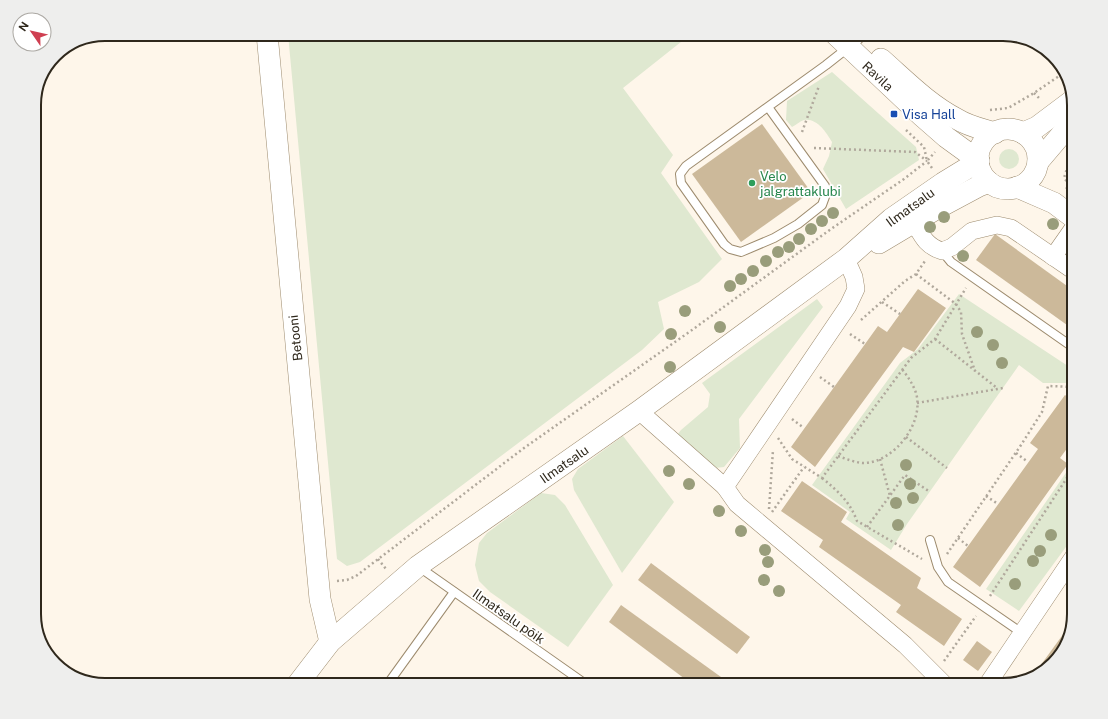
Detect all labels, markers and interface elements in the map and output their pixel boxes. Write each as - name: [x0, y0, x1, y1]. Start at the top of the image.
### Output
- north arrow: [12, 12, 52, 52]
- text: N: [16, 19, 31, 33]
- street label: Ravila: [859, 58, 896, 94]
- place label: Visa Hall: [902, 107, 956, 122]
- marker: Visa Hall: [889, 109, 899, 119]
- place label: Velo jalgrattaklubi: [759, 169, 841, 199]
- marker: Velo jalgrattaklubi: [747, 178, 757, 188]
- street label: Ilmatsalu: [883, 185, 937, 230]
- street label: Betooni: [286, 314, 305, 362]
- street label: Ilmatsalu: [537, 442, 591, 487]
- street label: Ilmatsalu põik: [470, 586, 548, 647]

